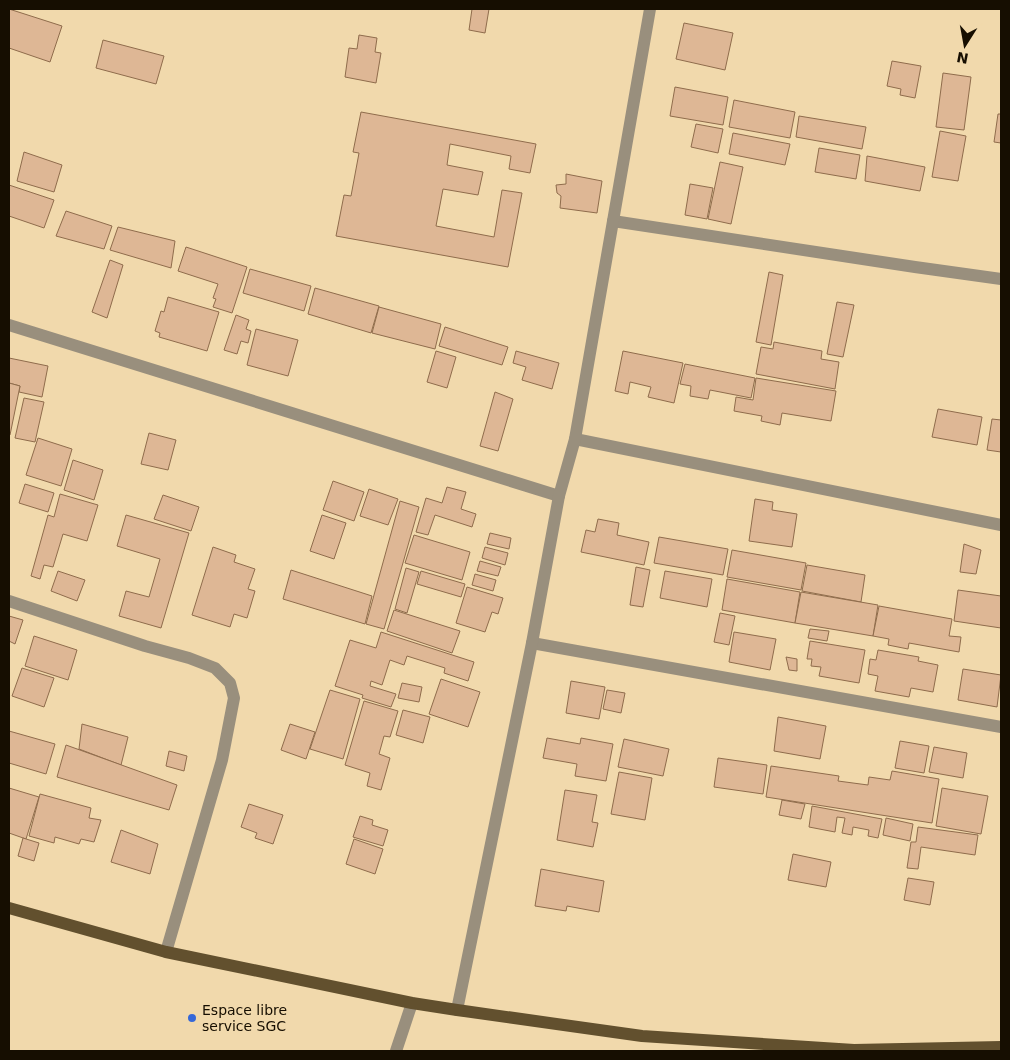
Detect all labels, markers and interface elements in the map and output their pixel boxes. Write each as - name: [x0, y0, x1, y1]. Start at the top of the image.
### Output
- north arrow: [940, 20, 990, 70]
- text: N: [955, 49, 970, 67]
- place label: Espace libre service SGC: [202, 1002, 287, 1034]
- marker: Espace libre service SGC: [186, 1012, 198, 1024]

